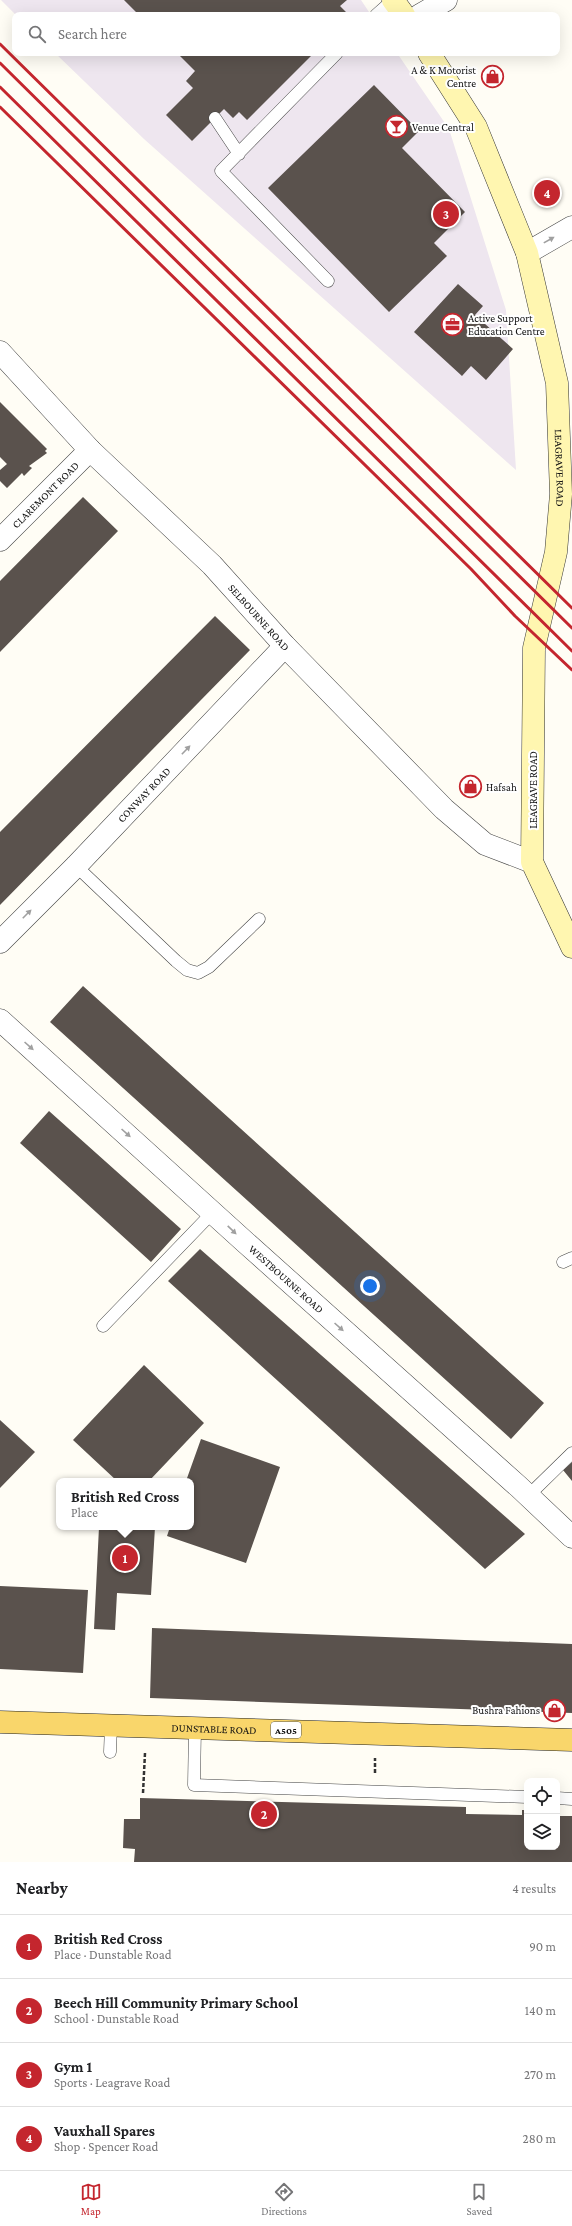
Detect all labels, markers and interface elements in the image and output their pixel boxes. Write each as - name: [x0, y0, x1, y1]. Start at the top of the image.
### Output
- search box: [12, 12, 560, 56]
- icon: search: [26, 23, 48, 45]
- text: Search here: [58, 26, 127, 42]
- shop icon: A & K Motorist Centre: [479, 63, 505, 89]
- place label: A & K Motorist Centre: [411, 64, 476, 89]
- bar icon: Venue Central: [384, 114, 410, 140]
- place label: Venue Central: [412, 121, 474, 133]
- pin: 4: [534, 178, 560, 208]
- pin: 3: [433, 199, 459, 229]
- one-way arrow: [543, 236, 555, 243]
- office icon: Active Support Education Centre: [440, 311, 466, 337]
- place label: Active Support Education Centre: [468, 312, 545, 337]
- street label: LEAGRAVE ROAD: [553, 429, 567, 507]
- street label: CLAREMONT ROAD: [10, 459, 81, 530]
- street label: SELBOURNE ROAD: [226, 581, 292, 653]
- one-way arrow: [181, 745, 191, 755]
- street label: LEAGRAVE ROAD: [527, 751, 539, 829]
- street label: CONWAY ROAD: [115, 765, 173, 825]
- shop icon: Hafsah: [457, 774, 483, 800]
- place label: Hafsah: [486, 781, 517, 793]
- one-way arrow: [23, 909, 32, 919]
- one-way arrow: [24, 1042, 34, 1051]
- one-way arrow: [120, 1129, 131, 1138]
- one-way arrow: [227, 1226, 237, 1235]
- street label: WESTBOURNE ROAD: [247, 1242, 326, 1315]
- your location: [360, 1276, 380, 1296]
- one-way arrow: [334, 1322, 344, 1331]
- popup: [56, 1478, 194, 1530]
- text: British Red Cross: [71, 1489, 179, 1505]
- text: Place: [71, 1505, 98, 1520]
- pin: 1: [112, 1543, 138, 1573]
- shop icon: Bushra Fahions: [542, 1697, 568, 1723]
- place label: Bushra Fahions: [472, 1704, 540, 1716]
- street label: DUNSTABLE ROAD: [171, 1721, 257, 1736]
- road number: A505: [271, 1722, 301, 1738]
- map controls: [524, 1778, 560, 1850]
- button: locate: [524, 1778, 560, 1814]
- pin: 2: [251, 1799, 277, 1829]
- button: layers: [524, 1814, 560, 1850]
- text: Nearby: [16, 1879, 68, 1898]
- text: 4 results: [512, 1881, 556, 1896]
- text: British Red Cross: [54, 1931, 162, 1947]
- text: 1: [27, 1939, 31, 1954]
- text: 90 m: [529, 1939, 556, 1954]
- text: Place · Dunstable Road: [54, 1947, 172, 1962]
- text: Beech Hill Community Primary School: [54, 1995, 298, 2011]
- text: 2: [26, 2003, 32, 2018]
- text: 140 m: [525, 2003, 556, 2018]
- text: School · Dunstable Road: [54, 2011, 179, 2026]
- text: Gym 1: [54, 2059, 92, 2075]
- text: 3: [26, 2067, 32, 2082]
- text: 270 m: [524, 2067, 556, 2082]
- text: Sports · Leagrave Road: [54, 2075, 170, 2090]
- text: Vauxhall Spares: [54, 2123, 155, 2139]
- text: 4: [25, 2131, 33, 2146]
- text: 280 m: [523, 2131, 556, 2146]
- text: Shop · Spencer Road: [54, 2139, 158, 2154]
- tab: Map: [80, 2181, 102, 2217]
- tab: Directions: [261, 2181, 307, 2217]
- tab: Saved: [466, 2181, 492, 2217]

